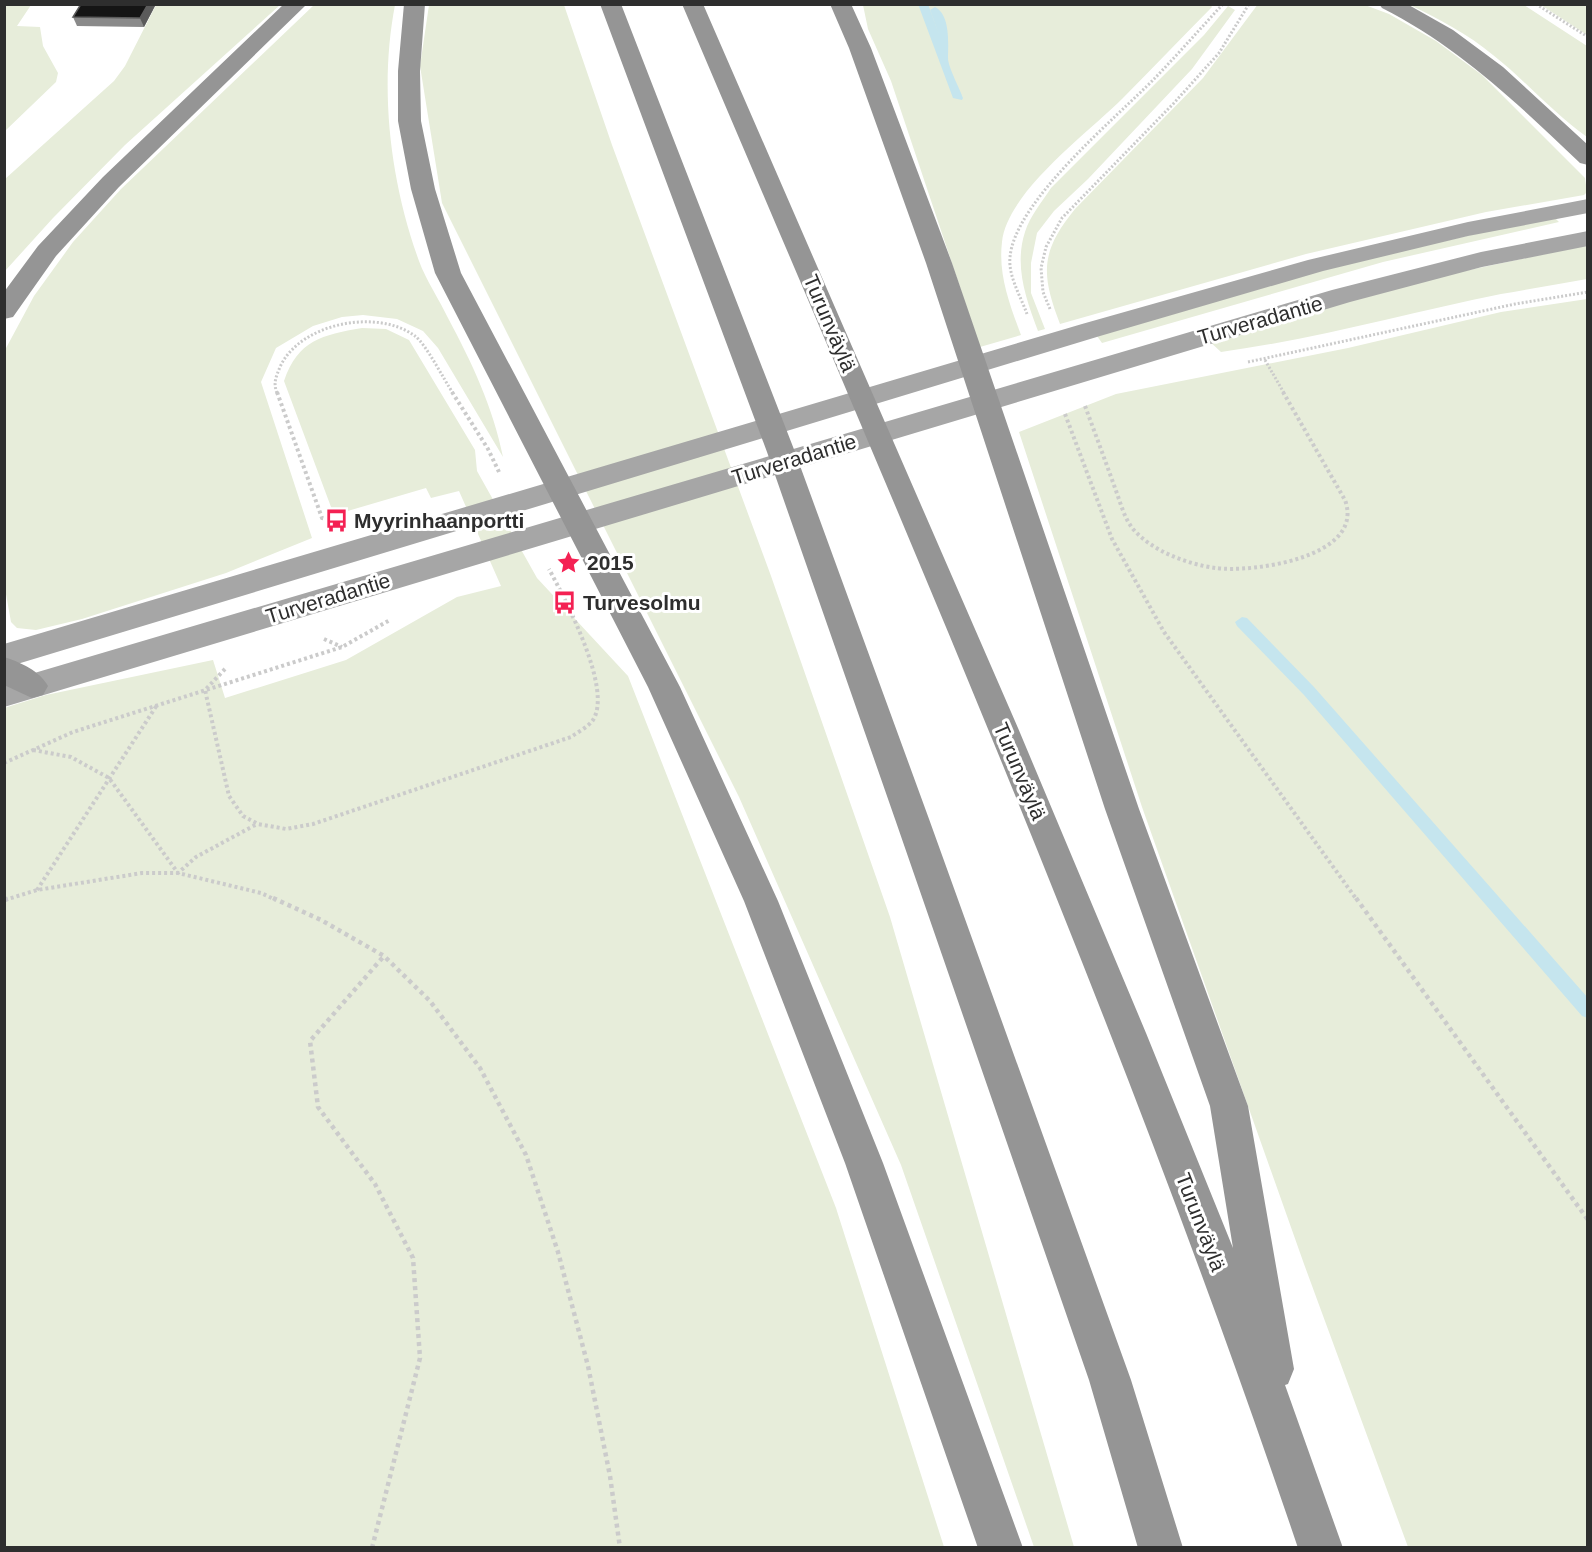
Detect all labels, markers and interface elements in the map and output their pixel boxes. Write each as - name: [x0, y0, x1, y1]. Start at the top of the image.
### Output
- street label: Turunväylä: [799, 271, 861, 375]
- street label: Turveradantie: [1195, 291, 1325, 349]
- street label: Turveradantie: [729, 429, 859, 489]
- bus stop icon: Myyrinhaanportti: [323, 507, 349, 533]
- place label: Myyrinhaanportti: [354, 509, 524, 532]
- place icon: 2015: [556, 549, 582, 575]
- place label: 2015: [587, 551, 634, 574]
- street label: Turveradantie: [263, 568, 393, 628]
- bus stop icon: Turvesolmu: [552, 589, 578, 615]
- place label: Turvesolmu: [583, 591, 700, 614]
- street label: Turunväylä: [989, 719, 1051, 823]
- street label: Turunväylä: [1172, 1170, 1230, 1275]

